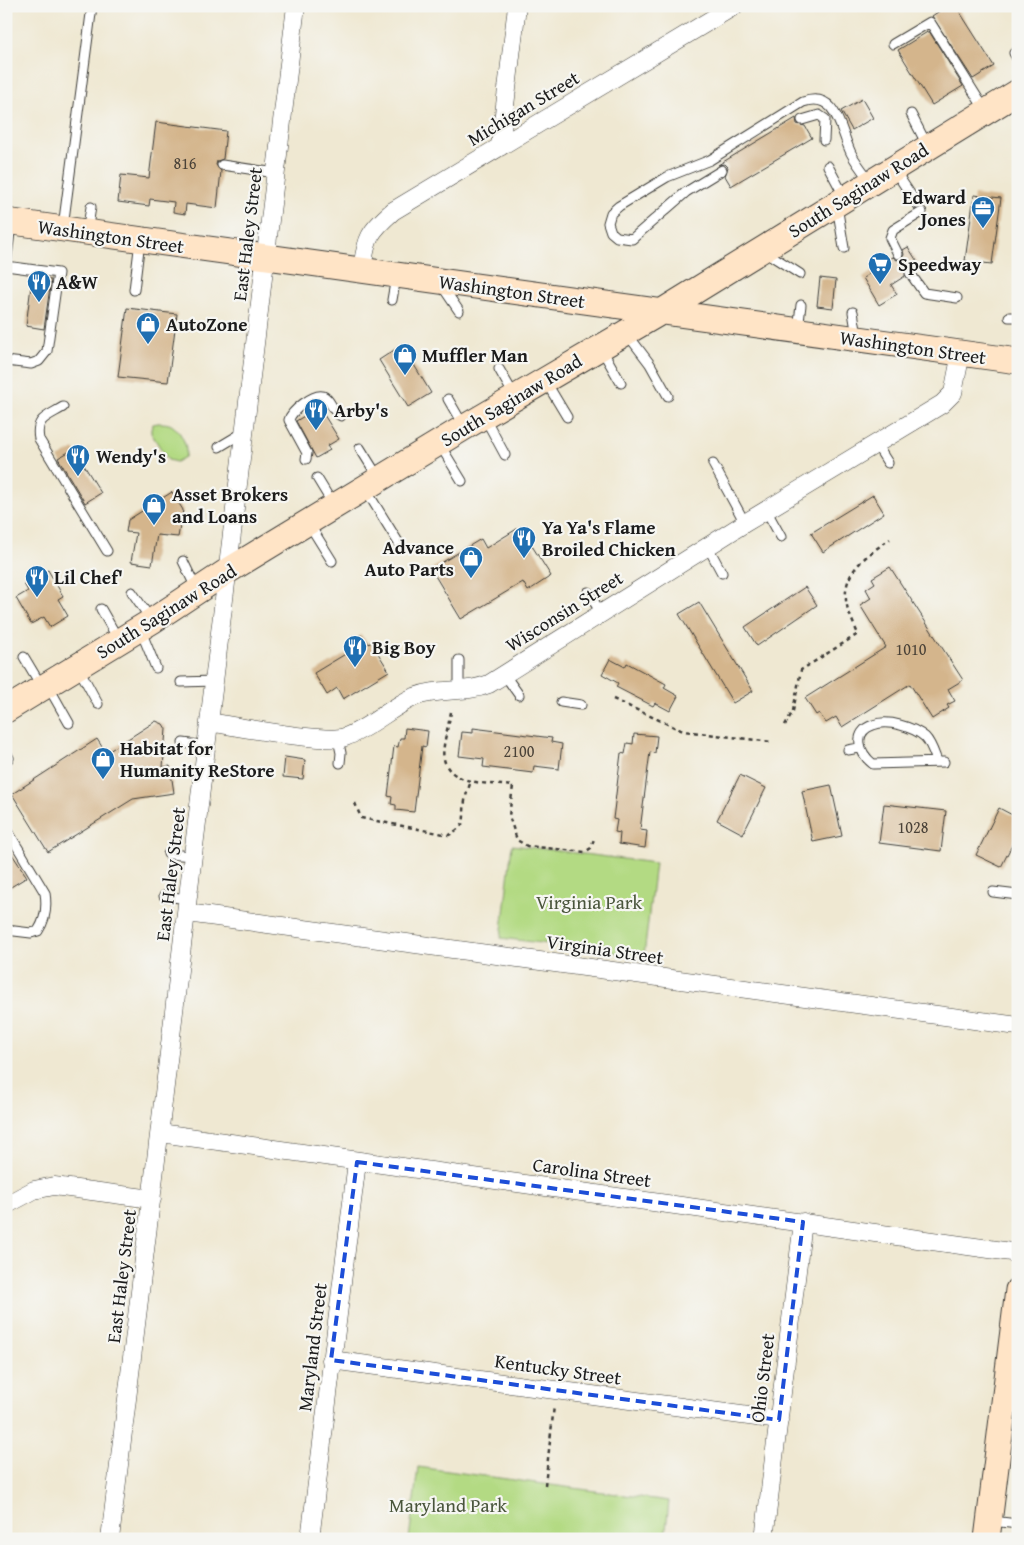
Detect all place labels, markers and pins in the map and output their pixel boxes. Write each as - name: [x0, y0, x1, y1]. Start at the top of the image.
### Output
- place label: Edward Jones: [902, 183, 966, 233]
- office icon: Edward Jones: [970, 195, 996, 229]
- place label: Speedway: [898, 250, 981, 278]
- supermarket icon: Speedway: [867, 251, 893, 285]
- place label: A&W: [56, 268, 98, 296]
- restaurant icon: A&W: [26, 269, 52, 303]
- place label: AutoZone: [166, 310, 248, 338]
- shop icon: AutoZone: [135, 311, 161, 345]
- place label: Muffler Man: [422, 341, 529, 369]
- shop icon: Muffler Man: [392, 342, 418, 376]
- place label: Arby's: [334, 396, 388, 424]
- restaurant icon: Arby's: [303, 397, 329, 431]
- place label: Wendy's: [96, 442, 166, 470]
- restaurant icon: Wendy's: [65, 443, 91, 477]
- place label: Asset Brokers and Loans: [172, 480, 288, 530]
- shop icon: Asset Brokers and Loans: [141, 492, 167, 526]
- place label: Ya Ya's Flame Broiled Chicken: [542, 513, 677, 563]
- restaurant icon: Ya Ya's Flame Broiled Chicken: [511, 525, 537, 559]
- place label: Advance Auto Parts: [365, 533, 454, 583]
- shop icon: Advance Auto Parts: [458, 545, 484, 579]
- place label: Lil Chef': [54, 563, 123, 591]
- restaurant icon: Lil Chef': [24, 564, 50, 598]
- place label: Big Boy: [372, 633, 436, 661]
- restaurant icon: Big Boy: [342, 634, 368, 668]
- place label: Habitat for Humanity ReStore: [120, 734, 274, 784]
- shop icon: Habitat for Humanity ReStore: [90, 746, 116, 780]

